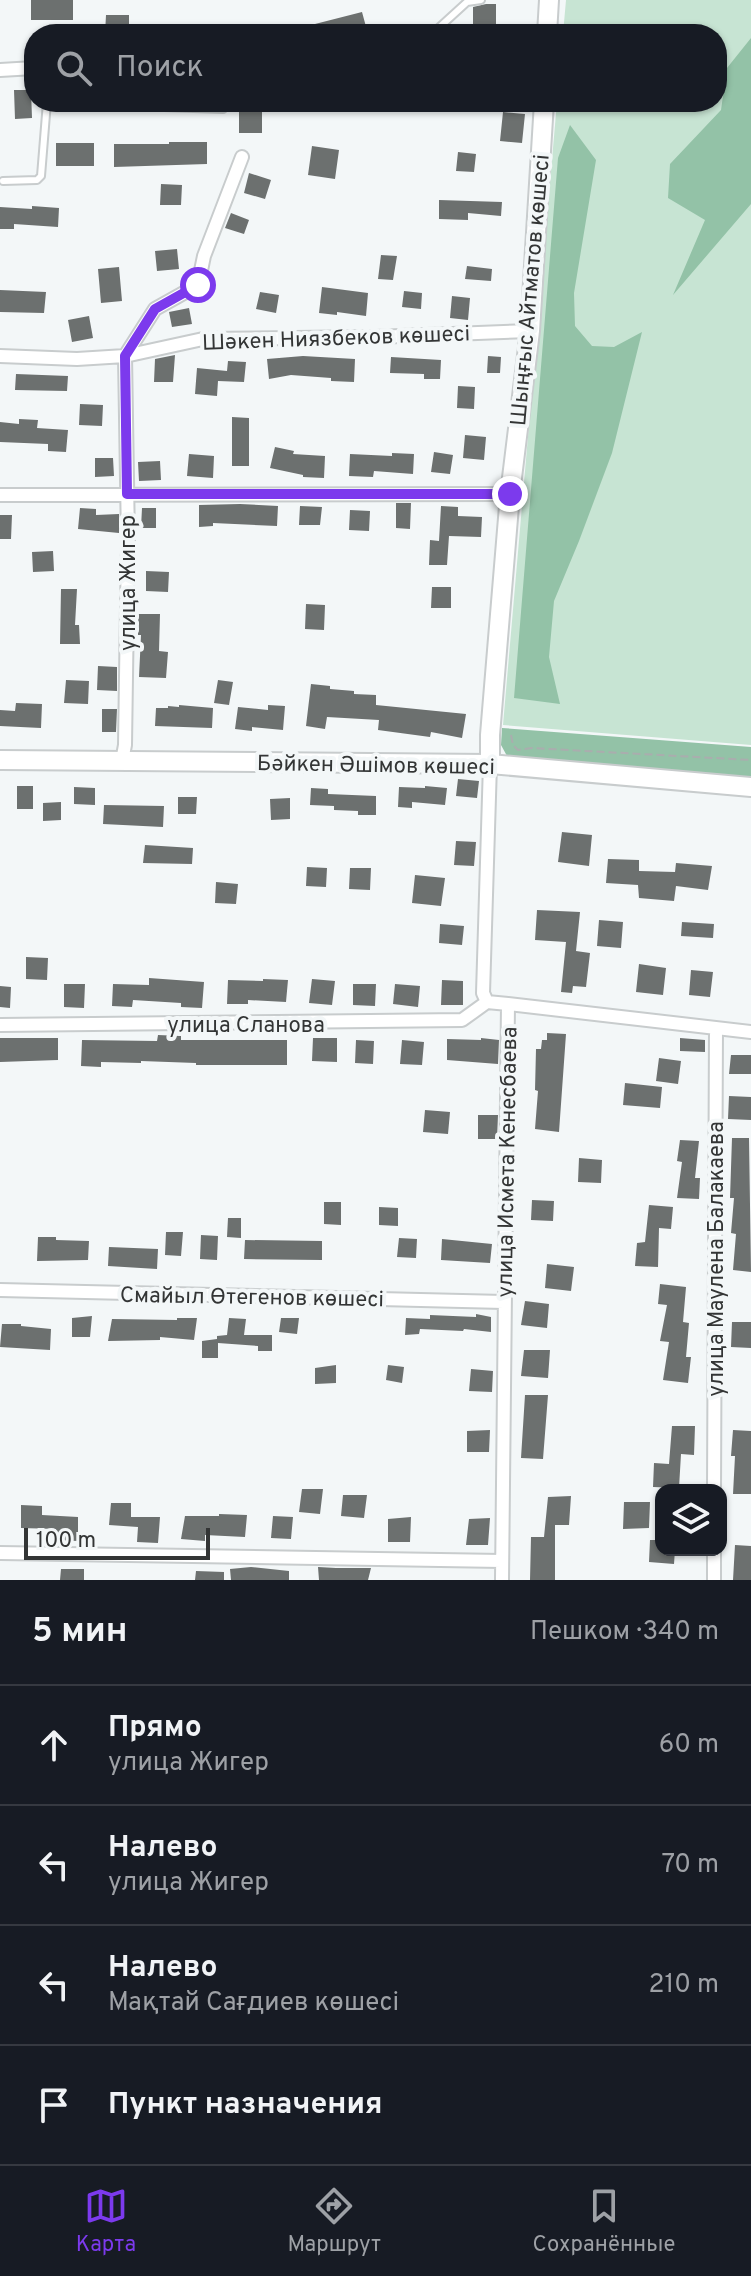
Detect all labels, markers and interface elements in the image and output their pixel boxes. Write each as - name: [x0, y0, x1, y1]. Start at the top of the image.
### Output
- search box: [24, 24, 727, 112]
- icon: search: [52, 46, 96, 90]
- text: Поиск: [116, 50, 204, 87]
- street label: Шыңғыс Айтматов көшесі: [506, 153, 557, 427]
- route start: [180, 267, 216, 303]
- street label: Шәкен Ниязбеков көшесі: [202, 321, 471, 358]
- route end: [492, 476, 528, 512]
- street label: улица Жигер: [116, 515, 143, 651]
- street label: Бәйкен Әшімов көшесі: [257, 751, 495, 782]
- street label: улица Сланова: [167, 1013, 325, 1040]
- street label: улица Исмета Кенесбаева: [493, 1026, 524, 1298]
- street label: улица Маулена Балакаева: [704, 1121, 731, 1397]
- street label: Смайыл Өтегенов көшесі: [120, 1283, 384, 1314]
- map controls: [655, 1484, 727, 1556]
- button: layers: [655, 1484, 727, 1556]
- scale bar: [24, 1524, 210, 1560]
- text: 100 m: [36, 1528, 96, 1555]
- text: 5 мин: [32, 1611, 128, 1654]
- text: Пешком · 340 m: [530, 1616, 719, 1649]
- text: Прямо: [108, 1710, 202, 1747]
- icon: ahead: [32, 1723, 76, 1767]
- text: 60 m: [659, 1729, 719, 1762]
- text: улица Жигер: [108, 1747, 269, 1780]
- text: Налево: [108, 1830, 217, 1867]
- icon: left: [32, 1843, 76, 1887]
- text: 70 m: [661, 1849, 719, 1882]
- text: улица Жигер: [108, 1867, 269, 1900]
- text: Налево: [108, 1950, 217, 1987]
- icon: left: [32, 1963, 76, 2007]
- text: 210 m: [649, 1969, 719, 2002]
- text: Мақтай Сағдиев көшесі: [108, 1987, 399, 2020]
- icon: arrive: [32, 2083, 76, 2127]
- text: Пункт назначения: [108, 2087, 382, 2124]
- tab: Карта: [76, 2184, 136, 2259]
- tab: Маршрут: [287, 2184, 381, 2259]
- tab: Сохранённые: [533, 2184, 675, 2259]

